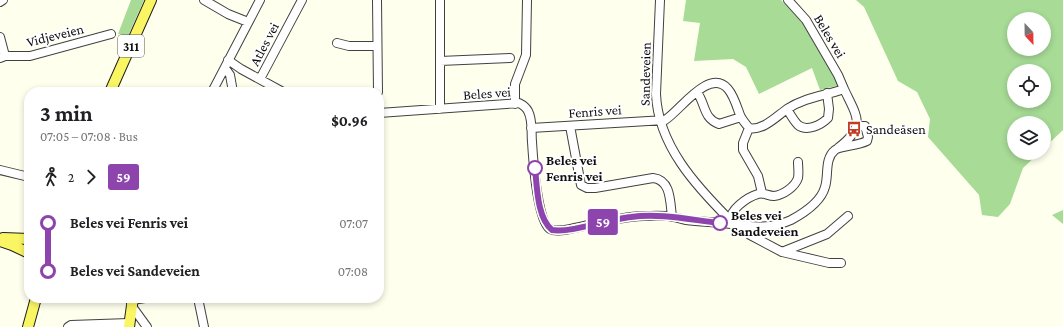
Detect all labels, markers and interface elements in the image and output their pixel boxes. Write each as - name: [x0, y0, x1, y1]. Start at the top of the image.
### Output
- street label: Beles vei: [811, 11, 849, 61]
- north arrow: [1007, 12, 1051, 56]
- map controls: [1007, 12, 1051, 160]
- street label: Atles vei: [246, 19, 282, 68]
- street label: Vidjeveien: [25, 20, 86, 51]
- road number: 311: [118, 35, 144, 57]
- street label: Sandeveien: [636, 41, 654, 106]
- button: locate: [1007, 64, 1051, 108]
- street label: Beles vei: [463, 83, 512, 103]
- text: 3 min: [40, 101, 93, 126]
- street label: Fenris vei: [568, 101, 622, 121]
- text: $0.96: [331, 113, 368, 129]
- button: layers: [1007, 116, 1051, 160]
- bus stop icon: Sandeåsen: [845, 120, 863, 138]
- place label: Sandeåsen: [866, 121, 926, 137]
- text: 07:05 – 07:08 · Bus: [40, 129, 138, 144]
- place label: Beles vei Fenris vei: [546, 152, 603, 184]
- marker: Beles vei Fenris vei: [527, 160, 543, 176]
- icon: walk: [40, 166, 62, 188]
- icon: forward: [80, 166, 102, 188]
- text: 59: [116, 169, 131, 185]
- text: 2: [68, 170, 74, 185]
- place label: Beles vei Sandeveien: [731, 207, 799, 239]
- line badge: 59: [585, 209, 621, 235]
- text: 59: [596, 214, 610, 230]
- text: Beles vei Fenris vei: [70, 215, 188, 231]
- marker: Beles vei Sandeveien: [712, 215, 728, 231]
- text: 07:07: [339, 216, 368, 231]
- text: Beles vei Sandeveien: [70, 263, 200, 279]
- text: 07:08: [338, 264, 368, 279]

